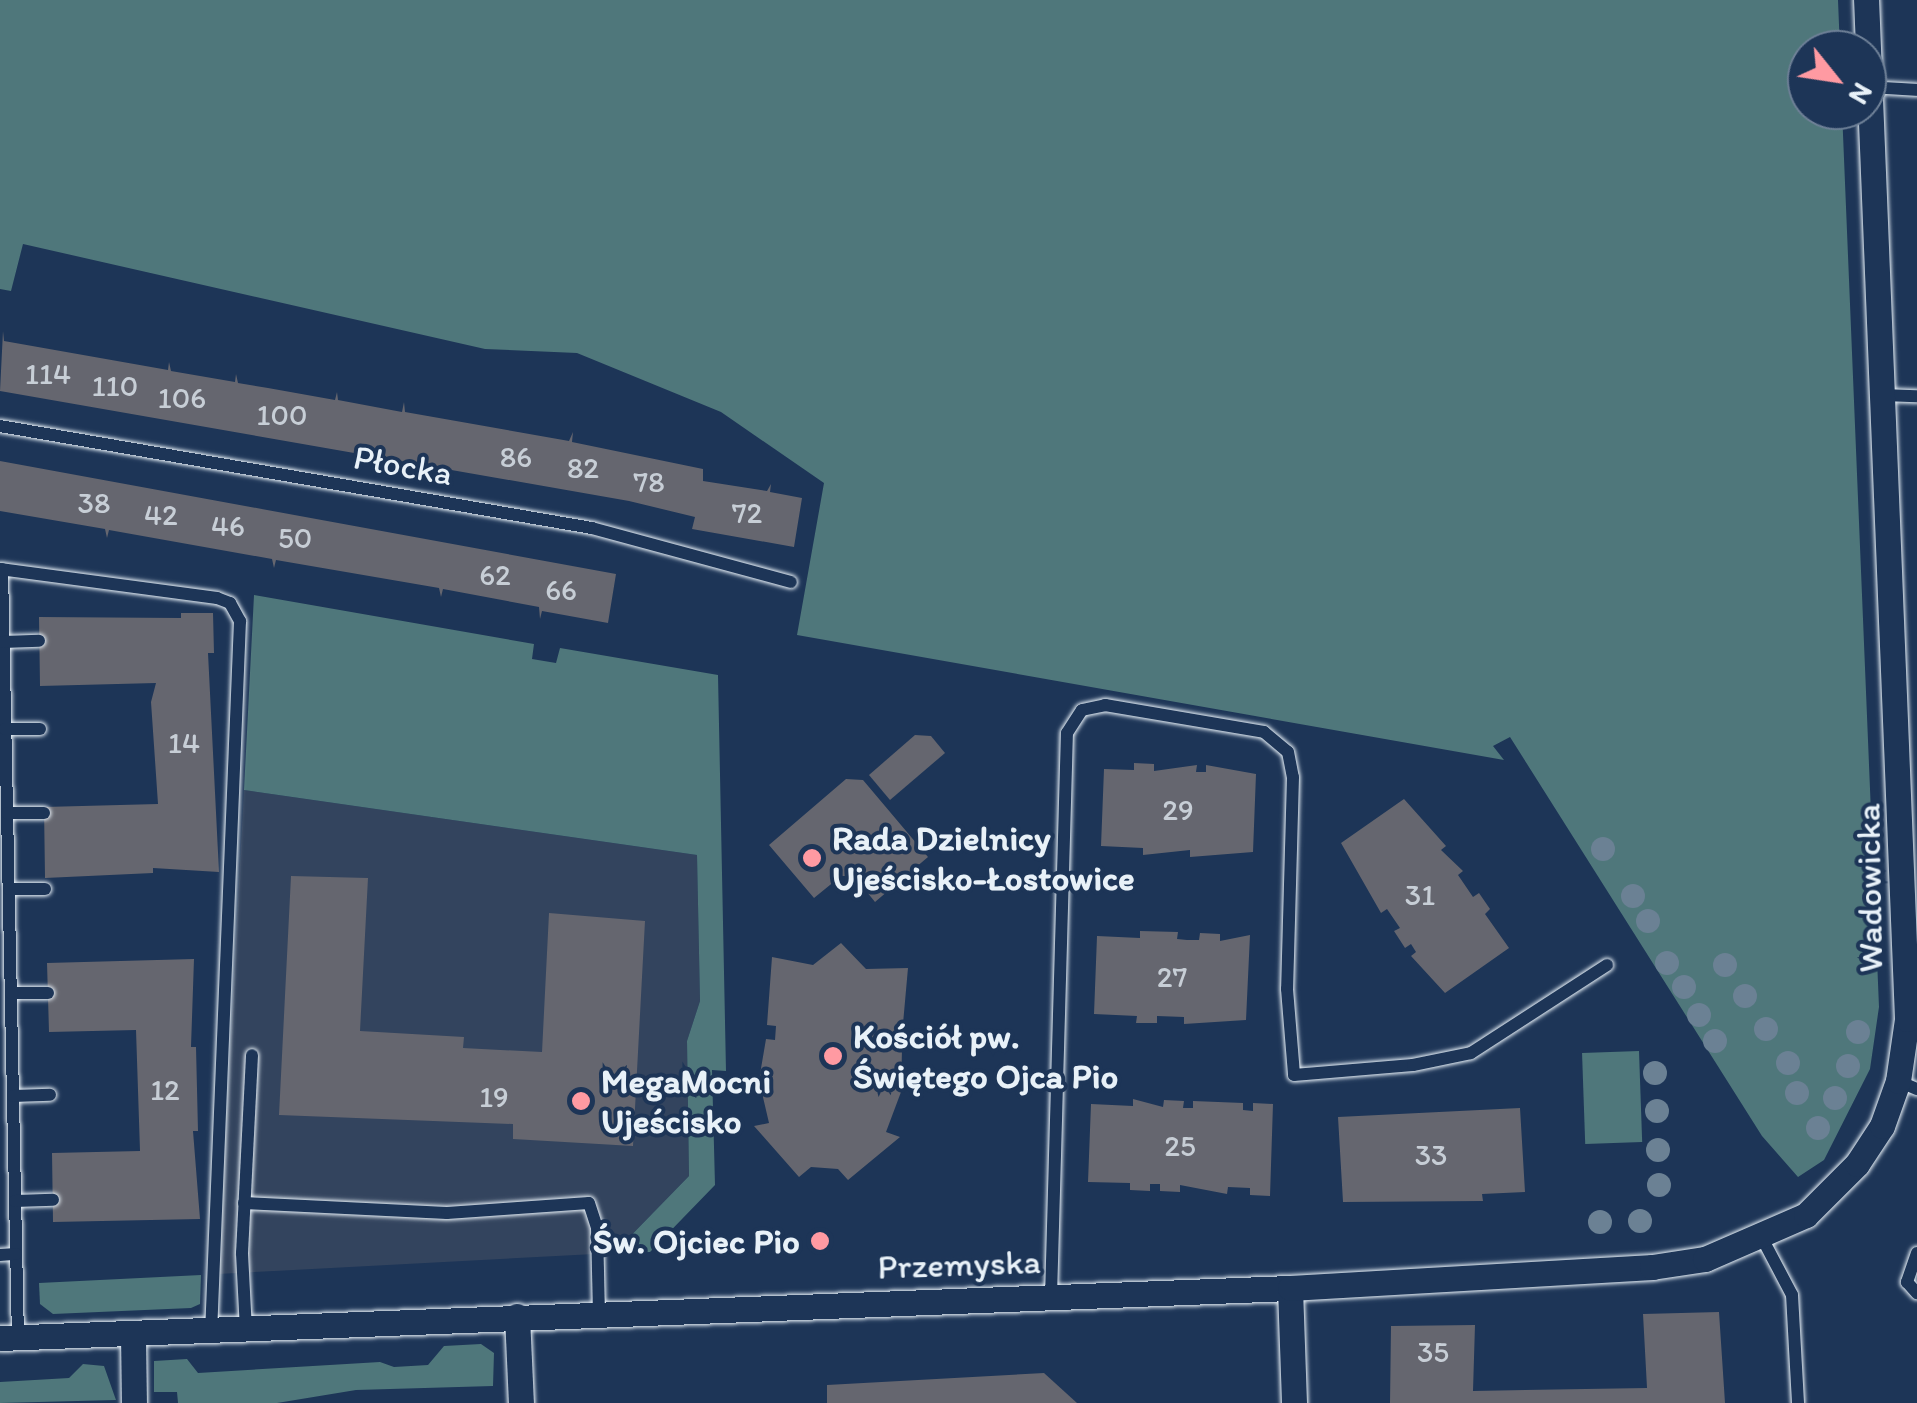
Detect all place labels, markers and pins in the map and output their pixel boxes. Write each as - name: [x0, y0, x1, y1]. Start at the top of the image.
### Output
- place label: Rada Dzielnicy Ujeścisko-Łostowice: [832, 817, 1135, 899]
- marker: Rada Dzielnicy Ujeścisko-Łostowice: [801, 847, 823, 869]
- place label: Kościół pw. Świętego Ojca Pio: [853, 1015, 1118, 1097]
- marker: Kościół pw. Świętego Ojca Pio: [822, 1045, 844, 1067]
- place label: MegaMocni Ujeścisko: [601, 1060, 771, 1142]
- marker: MegaMocni Ujeścisko: [570, 1090, 592, 1112]
- place label: Św. Ojciec Pio: [593, 1220, 800, 1262]
- marker: Św. Ojciec Pio: [809, 1230, 831, 1252]

